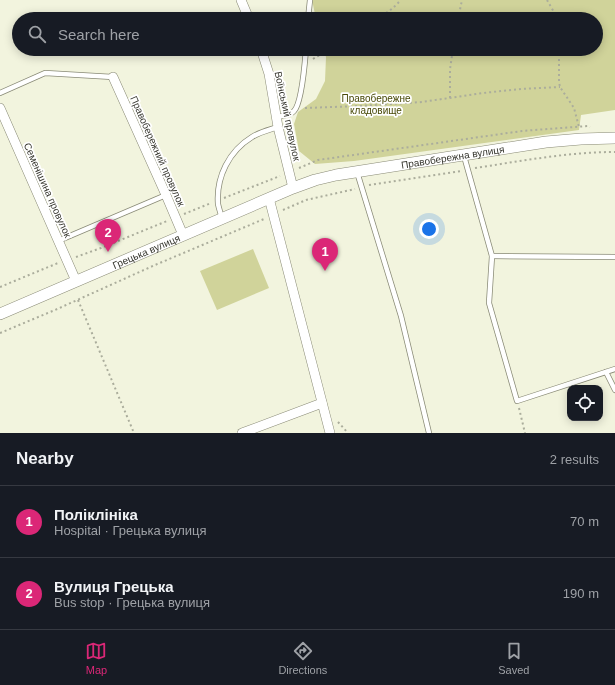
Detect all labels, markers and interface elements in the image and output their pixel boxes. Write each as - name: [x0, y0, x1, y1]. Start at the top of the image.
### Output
- search box: [12, 12, 603, 56]
- icon: search: [26, 23, 48, 45]
- text: Search here: [58, 26, 140, 43]
- street label: Воїнський провулок: [273, 70, 303, 163]
- park label: Правобережне кладовище: [341, 93, 411, 116]
- street label: Правобережний провулок: [128, 94, 187, 209]
- street label: Семенішина провулок: [22, 141, 74, 240]
- street label: Правобережна вулиця: [400, 144, 505, 171]
- pin: 2: [95, 219, 121, 252]
- your location: [419, 219, 439, 239]
- street label: Грецька вулиця: [111, 232, 182, 271]
- pin: 1: [312, 238, 338, 271]
- map controls: [567, 385, 603, 421]
- button: locate: [567, 385, 603, 421]
- text: Nearby: [16, 449, 74, 468]
- text: 2 results: [550, 452, 599, 467]
- text: Поліклініка: [54, 506, 138, 523]
- text: 1: [25, 514, 33, 529]
- text: 70 m: [570, 514, 599, 529]
- text: Hospital · Грецька вулиця: [54, 523, 207, 538]
- text: Вулиця Грецька: [54, 578, 174, 595]
- text: 2: [25, 586, 33, 601]
- text: 190 m: [563, 586, 599, 601]
- text: Bus stop · Грецька вулиця: [54, 595, 210, 610]
- tab: Map: [85, 640, 107, 676]
- tab: Directions: [278, 640, 327, 676]
- tab: Saved: [498, 640, 529, 676]

